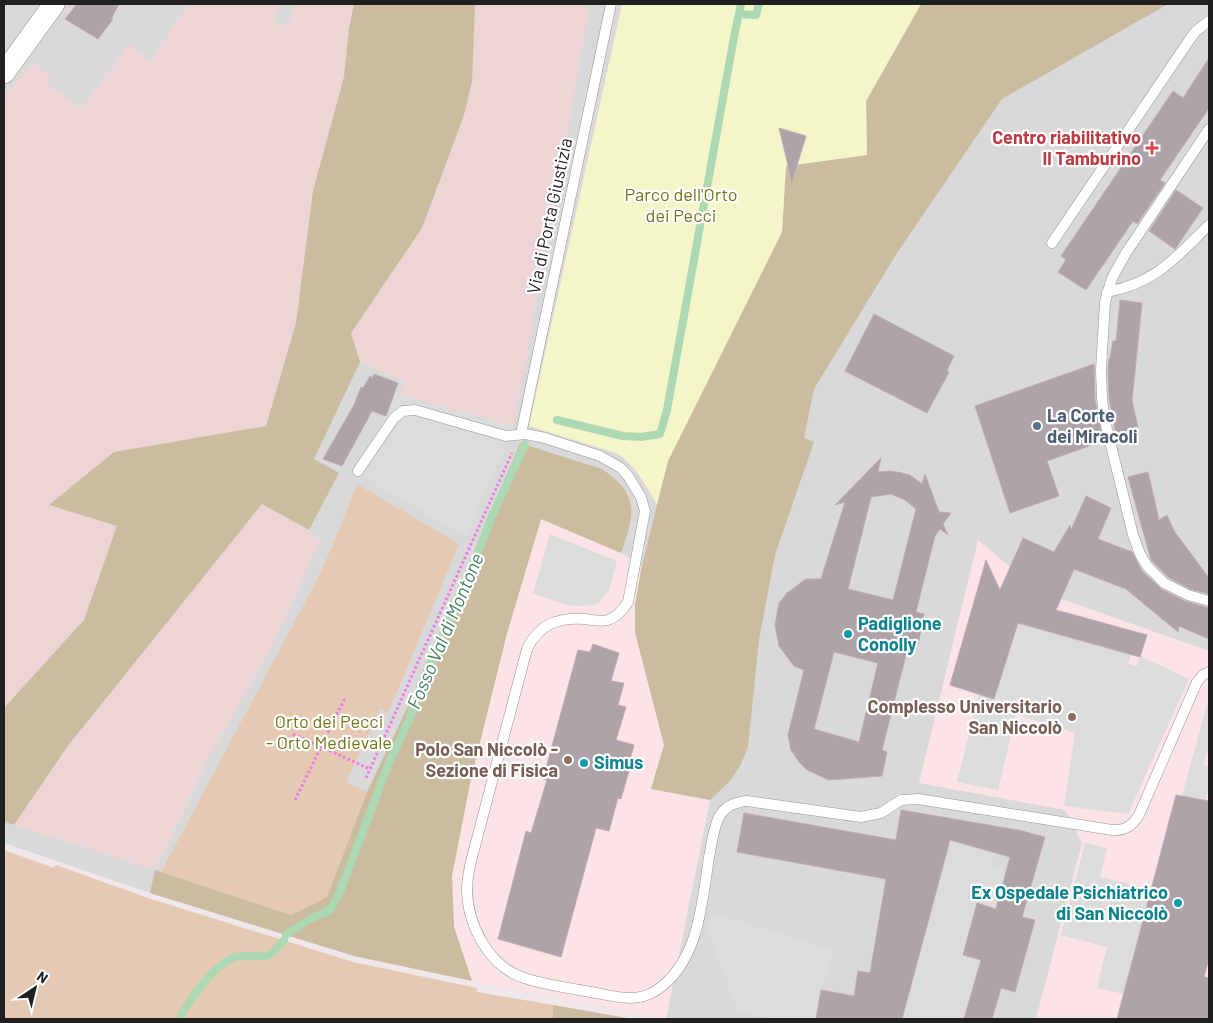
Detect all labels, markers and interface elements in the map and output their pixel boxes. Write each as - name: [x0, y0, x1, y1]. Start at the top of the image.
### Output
- place label: Centro riabilitativo Il Tamburino: [992, 126, 1141, 169]
- street label: Via di Porta Giustizia: [522, 136, 576, 296]
- marker: Centro riabilitativo Il Tamburino: [1145, 141, 1159, 155]
- park label: Parco dell'Orto dei Pecci: [624, 183, 738, 226]
- place label: La Corte dei Miracoli: [1047, 404, 1138, 447]
- marker: La Corte dei Miracoli: [1031, 420, 1043, 432]
- water label: Fosso Val di Montone: [401, 549, 488, 712]
- place label: Padiglione Conolly: [858, 612, 942, 655]
- marker: Padiglione Conolly: [842, 628, 854, 640]
- place label: Complesso Universitario San Niccolò: [868, 695, 1062, 738]
- park label: Orto dei Pecci - Orto Medievale: [266, 710, 392, 753]
- marker: Complesso Universitario San Niccolò: [1066, 711, 1078, 723]
- place label: Polo San Niccolò - Sezione di Fisica: [415, 738, 558, 781]
- place label: Simus: [594, 751, 643, 773]
- marker: Polo San Niccolò - Sezione di Fisica: [562, 754, 574, 766]
- marker: Simus: [578, 757, 590, 769]
- place label: Ex Ospedale Psichiatrico di San Niccolò: [971, 881, 1168, 924]
- marker: Ex Ospedale Psichiatrico di San Niccolò: [1172, 897, 1184, 909]
- north arrow: [10, 963, 60, 1013]
- text: N: [34, 967, 51, 987]

